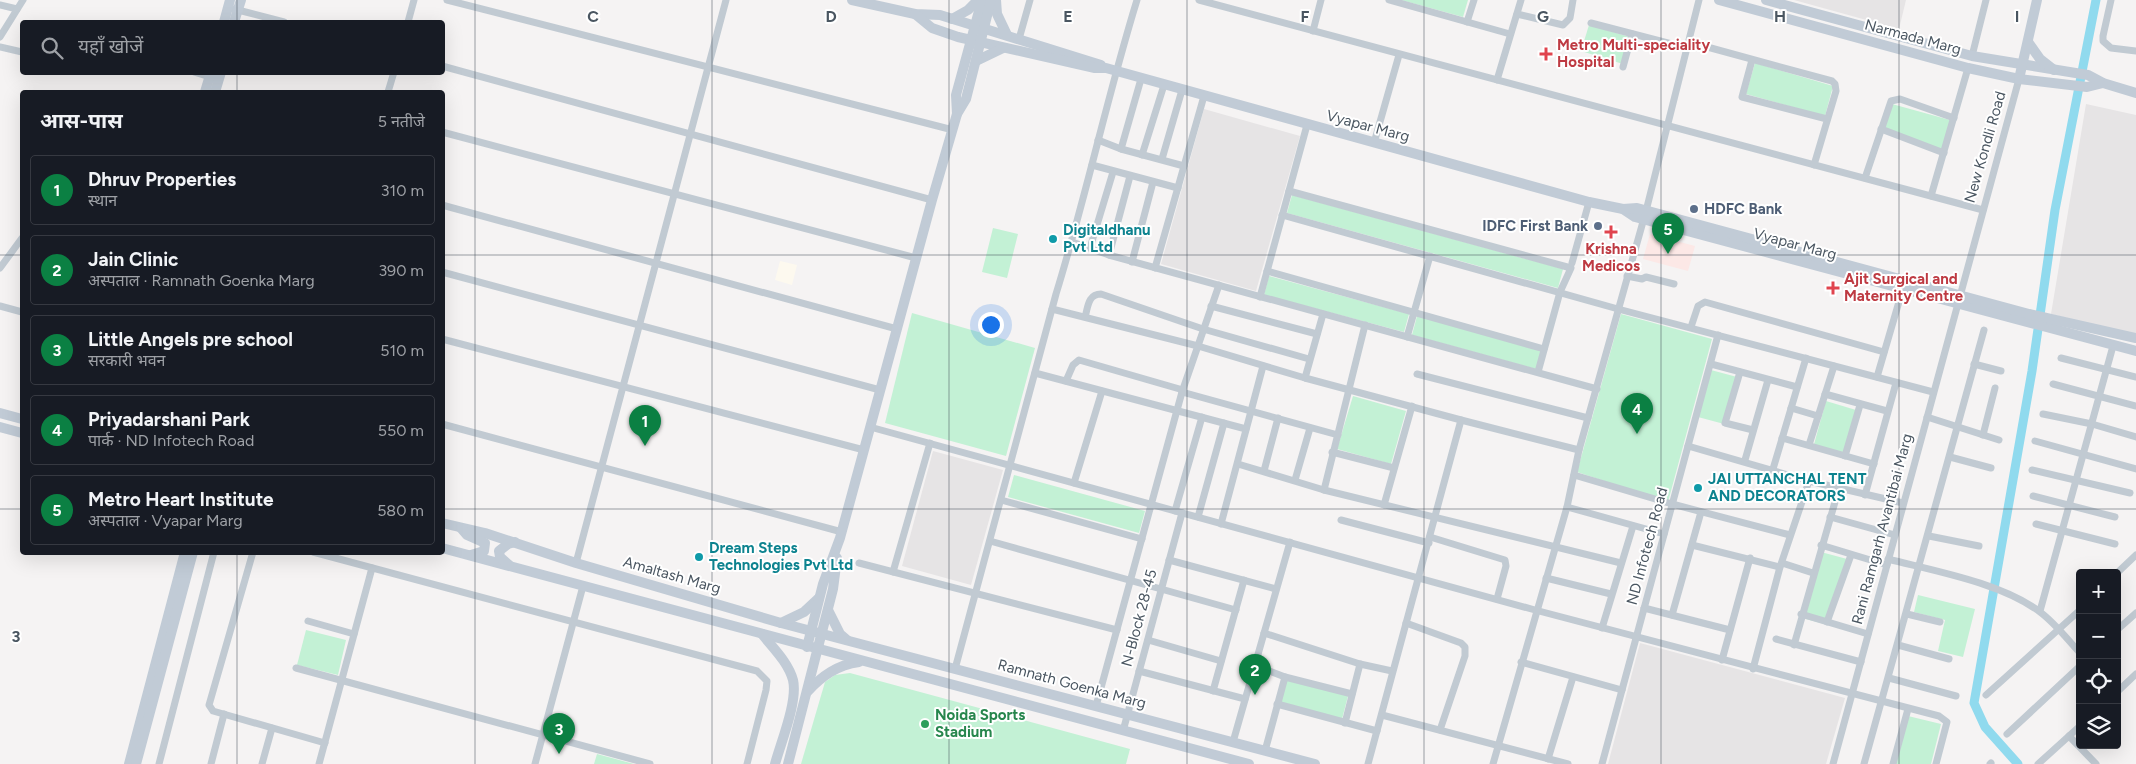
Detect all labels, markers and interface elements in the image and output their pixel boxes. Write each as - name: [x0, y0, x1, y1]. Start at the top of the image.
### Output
- text: C: [587, 7, 599, 26]
- text: D: [825, 7, 837, 26]
- text: E: [1063, 7, 1073, 26]
- text: F: [1301, 7, 1310, 26]
- text: G: [1537, 7, 1549, 26]
- text: H: [1774, 7, 1786, 26]
- text: I: [2015, 7, 2019, 26]
- street label: Narmada Marg: [1863, 15, 1963, 59]
- search box: [20, 20, 445, 75]
- icon: search: [38, 34, 66, 62]
- text: यहाँ खोजें: [78, 35, 143, 58]
- place label: Metro Multi-speciality Hospital: [1557, 36, 1710, 71]
- marker: Metro Multi-speciality Hospital: [1539, 47, 1553, 61]
- street label: New Kondli Road: [1961, 89, 2009, 205]
- street label: Vyapar Marg: [1324, 106, 1412, 146]
- text: आस-पास: [40, 108, 123, 133]
- text: 5 नतीजे: [378, 112, 425, 131]
- text: Dhruv Properties: [88, 168, 236, 191]
- text: 1: [54, 181, 60, 200]
- text: 310 m: [381, 181, 424, 200]
- text: स्थान: [88, 191, 117, 210]
- place label: HDFC Bank: [1704, 200, 1782, 218]
- marker: HDFC Bank: [1688, 203, 1700, 215]
- pin: 5: [1652, 213, 1684, 254]
- place label: IDFC First Bank: [1482, 217, 1588, 235]
- marker: IDFC First Bank: [1592, 220, 1604, 232]
- place label: Digitaldhanu Pvt Ltd: [1063, 221, 1150, 256]
- street label: Vyapar Marg: [1751, 224, 1839, 264]
- marker: Krishna Medicos: [1605, 226, 1617, 238]
- marker: Digitaldhanu Pvt Ltd: [1047, 233, 1059, 245]
- place label: Krishna Medicos: [1582, 240, 1640, 275]
- text: Jain Clinic: [88, 248, 178, 271]
- text: 2: [52, 261, 62, 280]
- text: 390 m: [378, 261, 424, 280]
- place label: Ajit Surgical and Maternity Centre: [1844, 270, 1964, 305]
- text: अस्पताल · Ramnath Goenka Marg: [88, 271, 315, 290]
- marker: Ajit Surgical and Maternity Centre: [1826, 281, 1840, 295]
- your location: [978, 312, 1004, 338]
- text: Little Angels pre school: [88, 328, 293, 351]
- text: 3: [53, 341, 61, 360]
- text: 510 m: [380, 341, 424, 360]
- text: सरकारी भवन: [88, 351, 165, 370]
- pin: 4: [1621, 393, 1653, 434]
- pin: 1: [629, 405, 661, 446]
- text: Priyadarshani Park: [88, 408, 250, 431]
- text: 4: [52, 421, 62, 440]
- text: 550 m: [378, 421, 424, 440]
- text: पार्क · ND Infotech Road: [88, 431, 254, 450]
- street label: Rani Ramgarh Avantibai Marg: [1848, 432, 1916, 626]
- place label: JAI UTTANCHAL TENT AND DECORATORS: [1708, 470, 1867, 505]
- marker: JAI UTTANCHAL TENT AND DECORATORS: [1692, 482, 1704, 494]
- street label: ND Infotech Road: [1623, 485, 1671, 607]
- text: Metro Heart Institute: [88, 488, 274, 511]
- text: 5: [52, 501, 62, 520]
- text: 580 m: [377, 501, 424, 520]
- text: अस्पताल · Vyapar Marg: [88, 511, 243, 530]
- place label: Dream Steps Technologies Pvt Ltd: [709, 539, 853, 574]
- marker: Dream Steps Technologies Pvt Ltd: [693, 551, 705, 563]
- street label: Amaltash Marg: [621, 553, 723, 597]
- street label: N-Block 28-45: [1117, 567, 1161, 669]
- map controls: [2076, 569, 2121, 749]
- button: +: [2076, 569, 2121, 614]
- button: −: [2076, 614, 2121, 659]
- text: 3: [12, 627, 21, 646]
- pin: 2: [1239, 654, 1271, 695]
- street label: Ramnath Goenka Marg: [996, 656, 1148, 712]
- button: locate: [2076, 659, 2121, 704]
- button: layers: [2076, 704, 2121, 749]
- place label: Noida Sports Stadium: [935, 706, 1025, 741]
- pin: 3: [543, 713, 575, 754]
- marker: Noida Sports Stadium: [919, 718, 931, 730]

